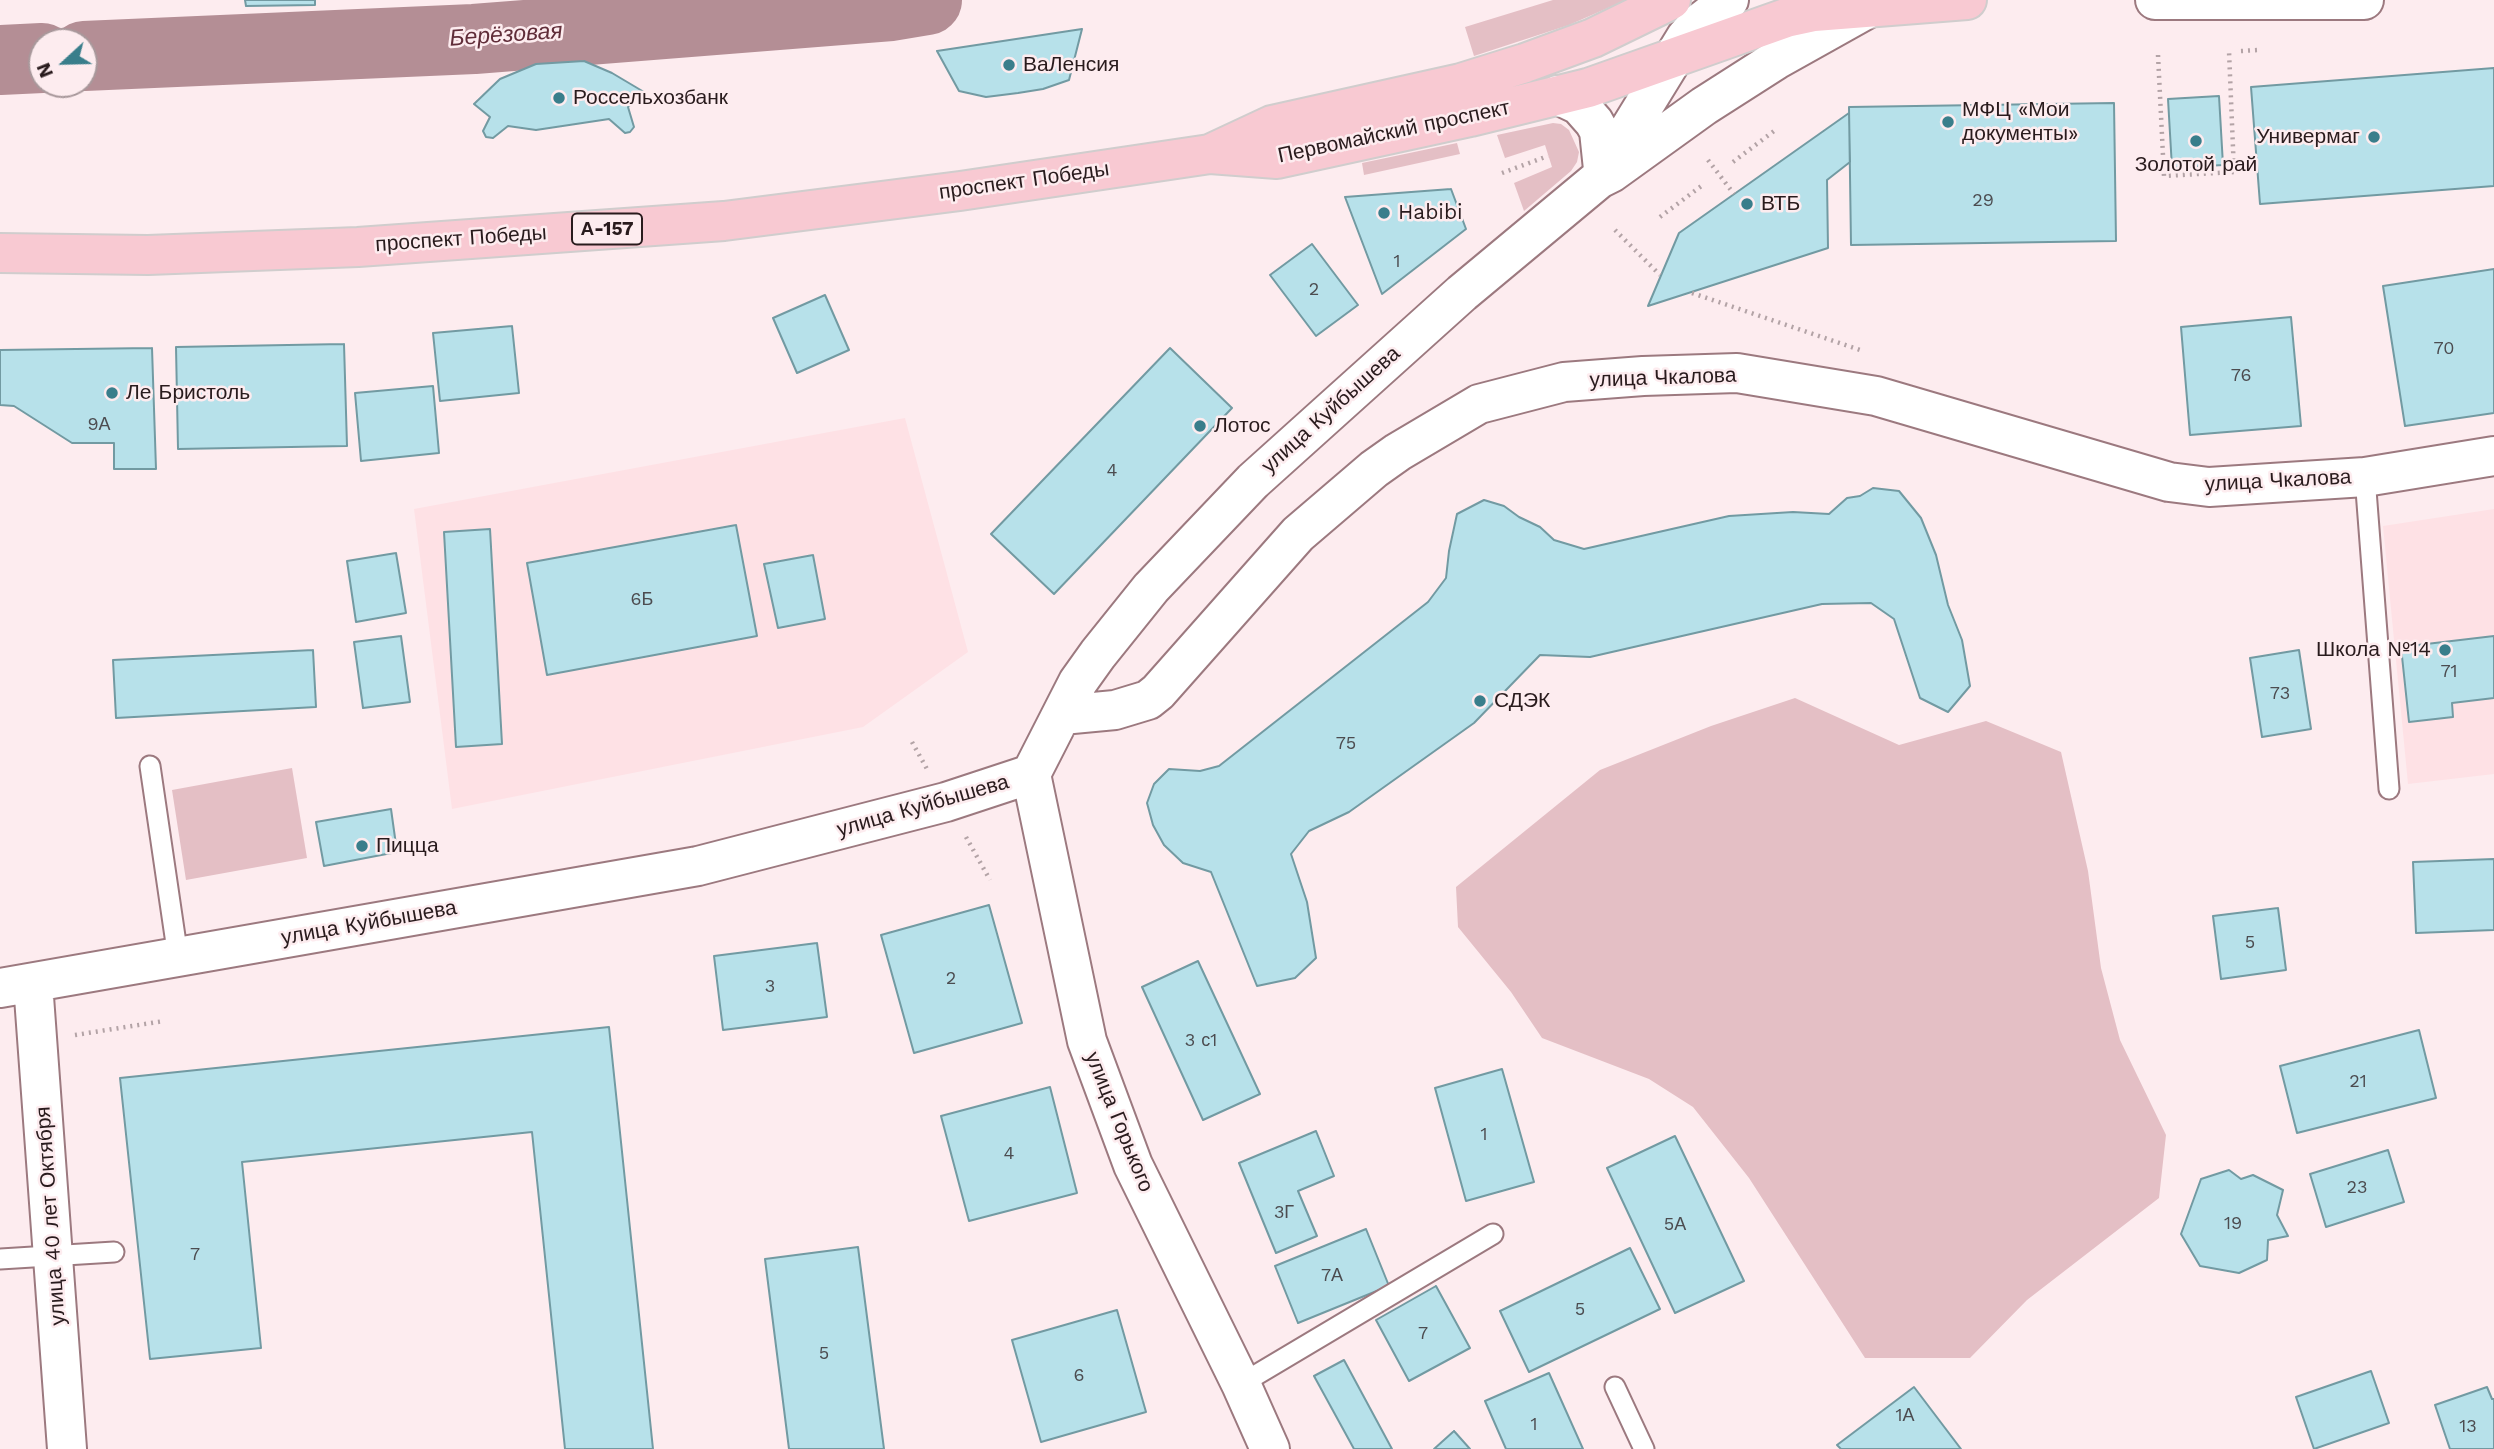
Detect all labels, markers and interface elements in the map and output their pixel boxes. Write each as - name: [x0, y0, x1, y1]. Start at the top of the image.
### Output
- water label: Берёзовая: [449, 17, 563, 53]
- north arrow: [28, 28, 98, 98]
- place label: ВаЛенсия: [1023, 52, 1119, 78]
- marker: ВаЛенсия: [1001, 57, 1017, 73]
- text: N: [32, 59, 58, 81]
- place label: Россельхозбанк: [573, 85, 728, 111]
- marker: Россельхозбанк: [551, 90, 567, 106]
- street label: Первомайский проспект: [1276, 95, 1512, 169]
- place label: МФЦ «Мои документы»: [1962, 97, 2078, 147]
- marker: МФЦ «Мои документы»: [1940, 114, 1956, 130]
- place label: Универмаг: [2256, 124, 2360, 150]
- marker: Универмаг: [2366, 129, 2382, 145]
- marker: Золотой рай: [2188, 133, 2204, 149]
- place label: Золотой рай: [2135, 152, 2257, 178]
- street label: проспект Победы: [937, 157, 1111, 205]
- house number: 29: [1972, 190, 1994, 212]
- place label: ВТБ: [1761, 191, 1800, 217]
- marker: ВТБ: [1739, 196, 1755, 212]
- place label: Habibi: [1398, 200, 1463, 226]
- marker: Habibi: [1376, 205, 1392, 221]
- road number: А-157: [572, 214, 642, 244]
- street label: проспект Победы: [375, 220, 547, 258]
- house number: 1: [1393, 251, 1401, 273]
- house number: 2: [1309, 279, 1319, 301]
- house number: 70: [2434, 338, 2454, 360]
- street label: улица Куйбышева: [1257, 341, 1405, 479]
- street label: улица Чкалова: [1589, 363, 1737, 393]
- house number: 76: [2231, 365, 2251, 387]
- place label: Ле Бристоль: [126, 380, 250, 406]
- marker: Ле Бристоль: [104, 385, 120, 401]
- place label: Лотос: [1214, 413, 1271, 439]
- house number: 9А: [87, 414, 111, 436]
- marker: Лотос: [1192, 418, 1208, 434]
- house number: 4: [1107, 460, 1117, 482]
- street label: улица Чкалова: [2204, 465, 2352, 497]
- house number: 6Б: [631, 589, 653, 611]
- place label: Школа №14: [2316, 637, 2431, 663]
- marker: Школа №14: [2437, 642, 2453, 658]
- house number: 71: [2440, 661, 2458, 683]
- house number: 73: [2270, 683, 2290, 705]
- place label: СДЭК: [1494, 688, 1550, 714]
- marker: СДЭК: [1472, 693, 1488, 709]
- house number: 75: [1336, 733, 1356, 755]
- street label: улица Куйбышева: [834, 769, 1012, 843]
- place label: Пицца: [376, 833, 439, 859]
- marker: Пицца: [354, 838, 370, 854]
- street label: улица Куйбышева: [279, 895, 459, 951]
- house number: 5: [2245, 932, 2255, 954]
- house number: 2: [946, 968, 956, 990]
- house number: 3: [765, 976, 775, 998]
- house number: 3 с1: [1185, 1030, 1217, 1052]
- street label: улица Горького: [1079, 1048, 1159, 1196]
- house number: 21: [2349, 1071, 2367, 1093]
- street label: улица 40 лет Октября: [31, 1106, 71, 1326]
- house number: 1: [1480, 1124, 1488, 1146]
- house number: 4: [1004, 1143, 1014, 1165]
- house number: 23: [2347, 1177, 2367, 1199]
- house number: 3Г: [1274, 1202, 1294, 1224]
- house number: 19: [2224, 1213, 2242, 1235]
- house number: 5А: [1664, 1214, 1686, 1236]
- house number: 7: [190, 1244, 200, 1266]
- house number: 7А: [1321, 1265, 1343, 1287]
- house number: 5: [1575, 1299, 1585, 1321]
- house number: 7: [1418, 1323, 1428, 1345]
- house number: 5: [819, 1343, 829, 1365]
- house number: 6: [1074, 1365, 1084, 1387]
- house number: 1А: [1895, 1405, 1915, 1427]
- house number: 1: [1530, 1414, 1538, 1436]
- house number: 13: [2459, 1416, 2477, 1438]

